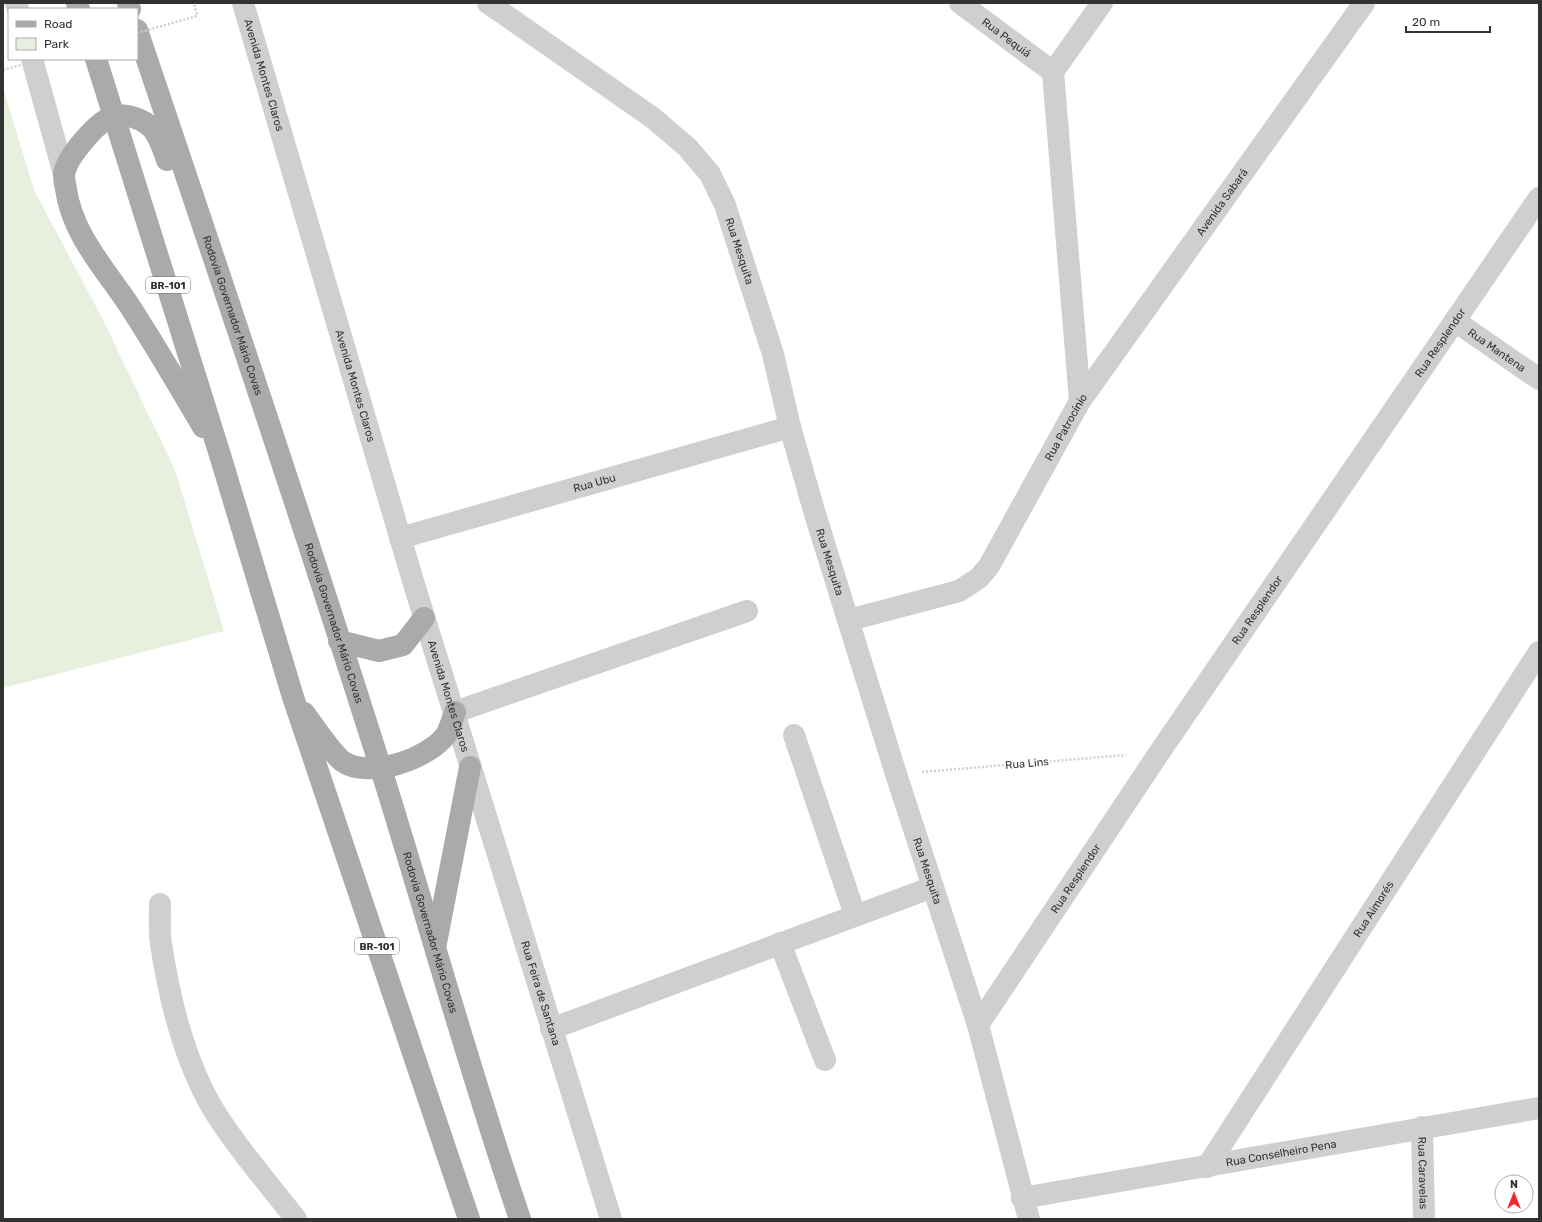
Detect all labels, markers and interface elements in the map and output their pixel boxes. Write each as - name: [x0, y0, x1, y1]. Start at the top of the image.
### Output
- legend: [8, 8, 138, 60]
- scale bar: [1406, 8, 1490, 34]
- text: 20 m: [1412, 15, 1440, 29]
- street label: Rua Pequiá: [979, 16, 1033, 60]
- text: Road: [44, 17, 72, 31]
- street label: Avenida Montes Claros: [241, 17, 286, 133]
- text: Park: [44, 37, 70, 51]
- street label: Avenida Sabará: [1194, 166, 1251, 239]
- street label: Rua Mesquita: [723, 216, 756, 286]
- street label: Rodovia Governador Mário Covas: [200, 234, 265, 397]
- road number: BR-101: [146, 277, 190, 293]
- street label: Rua Resplendor: [1412, 305, 1469, 380]
- street label: Rua Mantena: [1465, 326, 1528, 375]
- street label: Avenida Montes Claros: [332, 328, 378, 444]
- street label: Rua Patrocínio: [1042, 391, 1090, 463]
- street label: Rua Ubu: [572, 471, 617, 495]
- street label: Rua Mesquita: [813, 527, 846, 597]
- street label: Rodovia Governador Mário Covas: [302, 541, 366, 705]
- street label: Rua Resplendor: [1229, 573, 1286, 647]
- street label: Avenida Montes Claros: [425, 639, 472, 754]
- street label: Rua Lins: [1005, 755, 1050, 772]
- street label: Rua Mesquita: [910, 836, 944, 906]
- street label: Rua Resplendor: [1048, 841, 1104, 916]
- street label: Rodovia Governador Mário Covas: [400, 850, 460, 1015]
- street label: Rua Aimorés: [1351, 878, 1397, 940]
- road number: BR-101: [355, 938, 399, 954]
- street label: Rua Feira de Santana: [518, 939, 563, 1047]
- street label: Rua Conselheiro Pena: [1225, 1137, 1337, 1169]
- street label: Rua Caravelas: [1415, 1137, 1430, 1210]
- north arrow: [1494, 1174, 1534, 1214]
- text: N: [1510, 1178, 1518, 1191]

